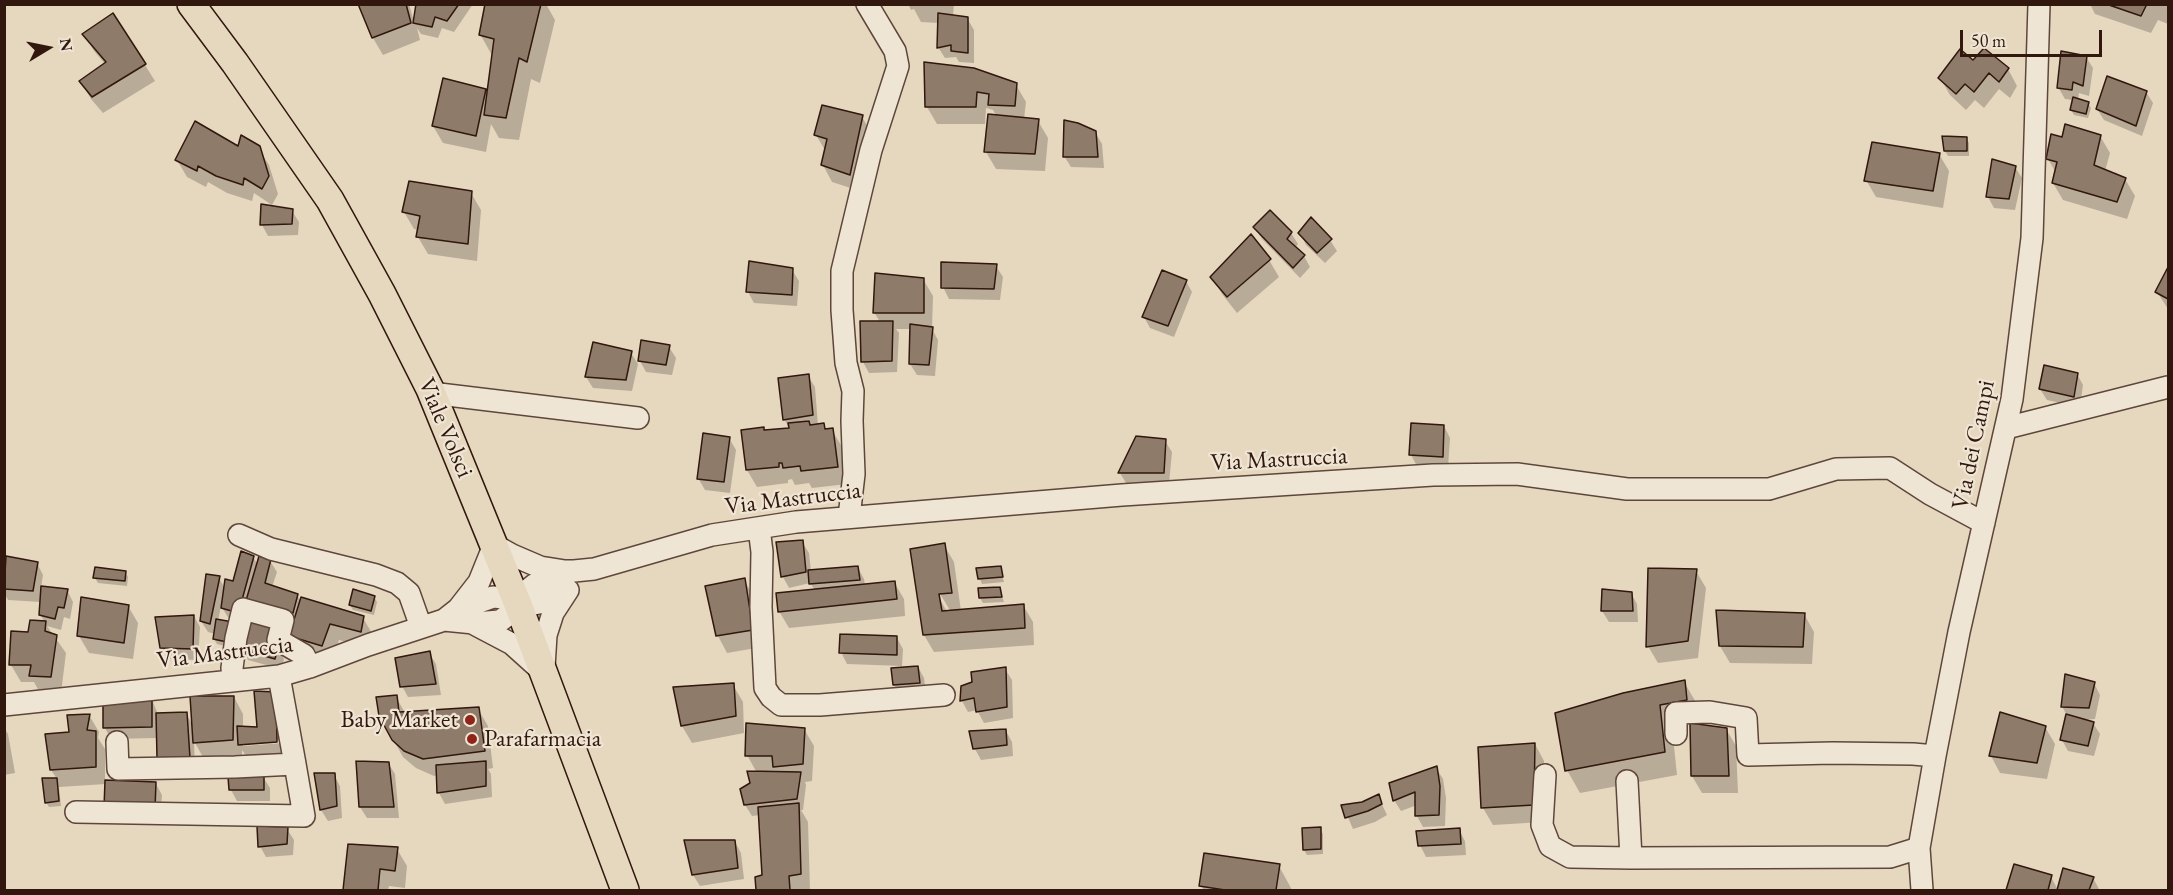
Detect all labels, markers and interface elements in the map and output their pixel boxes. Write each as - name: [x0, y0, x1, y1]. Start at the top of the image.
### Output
- north arrow: [18, 18, 78, 78]
- scale bar: [1963, 18, 2106, 56]
- text: 50 m: [1971, 29, 2006, 52]
- text: N: [55, 37, 78, 53]
- street label: Viale Volsci: [411, 374, 479, 482]
- street label: Via dei Campi: [1946, 378, 2002, 512]
- street label: Via Mastruccia: [1210, 442, 1348, 478]
- street label: Via Mastruccia: [723, 476, 863, 522]
- street label: Via Mastruccia: [155, 630, 295, 676]
- place label: Baby Market: [340, 706, 458, 734]
- marker: Baby Market: [463, 713, 477, 727]
- place label: Parafarmacia: [484, 725, 601, 753]
- marker: Parafarmacia: [465, 732, 479, 746]

